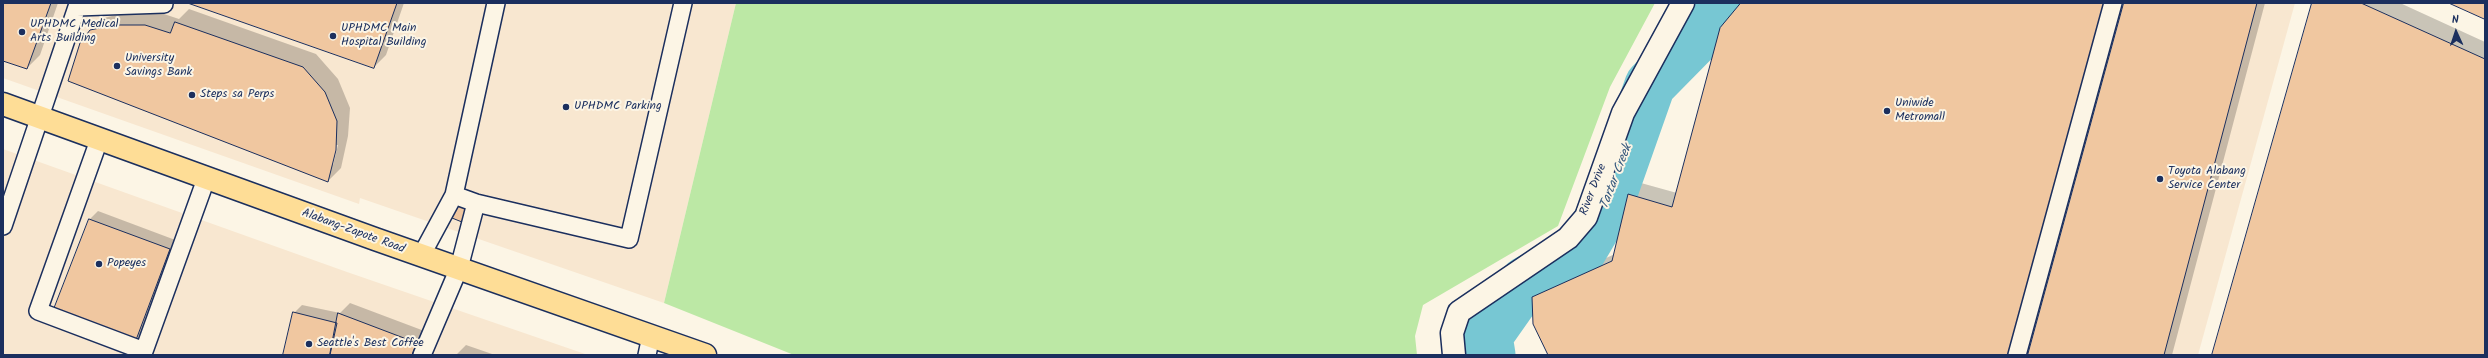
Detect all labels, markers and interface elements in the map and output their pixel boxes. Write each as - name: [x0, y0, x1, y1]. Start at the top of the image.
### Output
- text: N: [2451, 11, 2459, 29]
- north arrow: [2436, 12, 2476, 52]
- place label: UPHDMC Medical Arts Building: [30, 18, 119, 46]
- place label: UPHDMC Main Hospital Building: [341, 22, 426, 50]
- marker: UPHDMC Medical Arts Building: [17, 27, 27, 37]
- marker: UPHDMC Main Hospital Building: [328, 31, 338, 41]
- place label: University Savings Bank: [125, 52, 192, 80]
- marker: University Savings Bank: [112, 61, 122, 71]
- place label: Steps sa Perps: [200, 88, 274, 102]
- marker: Steps sa Perps: [187, 90, 197, 100]
- place label: Uniwide Metromall: [1895, 97, 1945, 125]
- place label: UPHDMC Parking: [574, 100, 662, 114]
- marker: UPHDMC Parking: [561, 102, 571, 112]
- marker: Uniwide Metromall: [1882, 106, 1892, 116]
- water label: Tartar Creek: [1598, 143, 1636, 211]
- street label: River Drive: [1578, 162, 1610, 218]
- place label: Toyota Alabang Service Center: [2168, 165, 2246, 193]
- marker: Toyota Alabang Service Center: [2155, 174, 2165, 184]
- street label: Alabang-Zapote Road: [300, 207, 406, 257]
- place label: Popeyes: [107, 257, 146, 271]
- marker: Popeyes: [94, 259, 104, 269]
- place label: Seattle's Best Coffee: [317, 337, 424, 351]
- marker: Seattle's Best Coffee: [304, 339, 314, 349]

